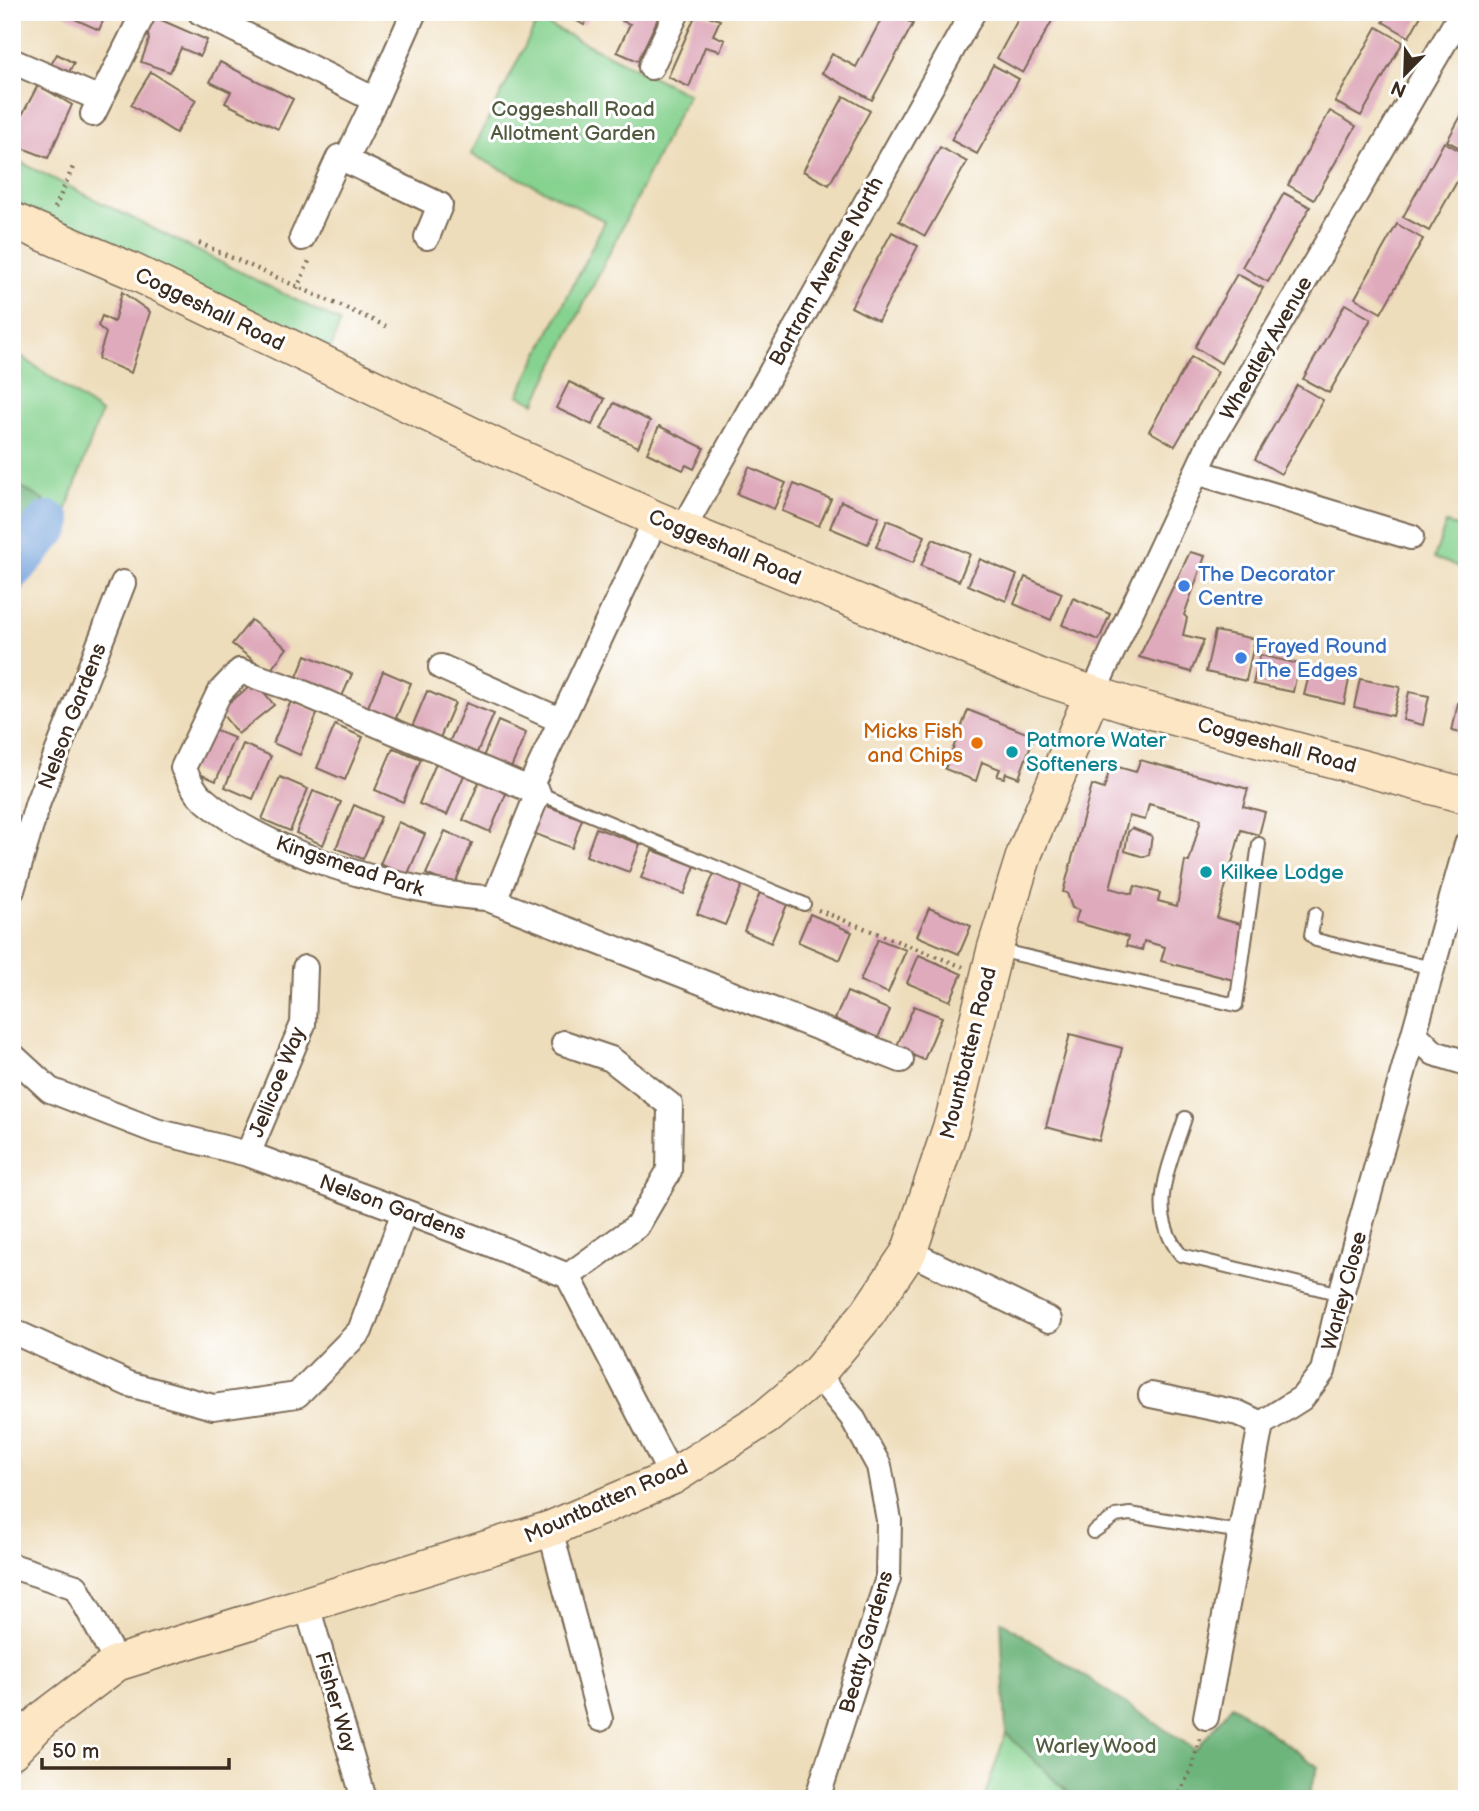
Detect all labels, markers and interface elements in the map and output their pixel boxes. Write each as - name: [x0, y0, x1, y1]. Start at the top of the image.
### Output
- north arrow: [1370, 38, 1440, 108]
- text: N: [1388, 75, 1410, 102]
- park label: Coggeshall Road Allotment Garden: [490, 97, 656, 146]
- street label: Bartram Avenue North: [764, 172, 889, 370]
- street label: Coggeshall Road: [131, 262, 289, 356]
- street label: Wheatley Avenue: [1215, 272, 1318, 425]
- street label: Coggeshall Road: [645, 504, 805, 591]
- place label: The Decorator Centre: [1198, 562, 1335, 611]
- marker: The Decorator Centre: [1176, 578, 1192, 594]
- place label: Frayed Round The Edges: [1255, 634, 1387, 683]
- street label: Nelson Gardens: [33, 640, 112, 793]
- marker: Frayed Round The Edges: [1233, 650, 1249, 666]
- street label: Coggeshall Road: [1195, 712, 1359, 779]
- place label: Micks Fish and Chips: [863, 719, 963, 768]
- place label: Patmore Water Softeners: [1026, 728, 1167, 777]
- marker: Micks Fish and Chips: [969, 735, 985, 751]
- marker: Patmore Water Softeners: [1004, 744, 1020, 760]
- street label: Kingsmead Park: [273, 831, 428, 902]
- place label: Kilkee Lodge: [1220, 860, 1344, 885]
- marker: Kilkee Lodge: [1198, 864, 1214, 880]
- street label: Mountbatten Road: [935, 964, 1002, 1142]
- street label: Jellicoe Way: [244, 1023, 311, 1141]
- street label: Nelson Gardens: [316, 1169, 470, 1246]
- street label: Warley Close: [1317, 1229, 1372, 1353]
- street label: Mountbatten Road: [520, 1454, 692, 1549]
- street label: Beatty Gardens: [834, 1568, 899, 1716]
- street label: Fisher Way: [309, 1649, 362, 1756]
- scale bar: [42, 1727, 229, 1771]
- park label: Warley Wood: [1035, 1734, 1157, 1759]
- text: 50 m: [52, 1739, 99, 1764]

